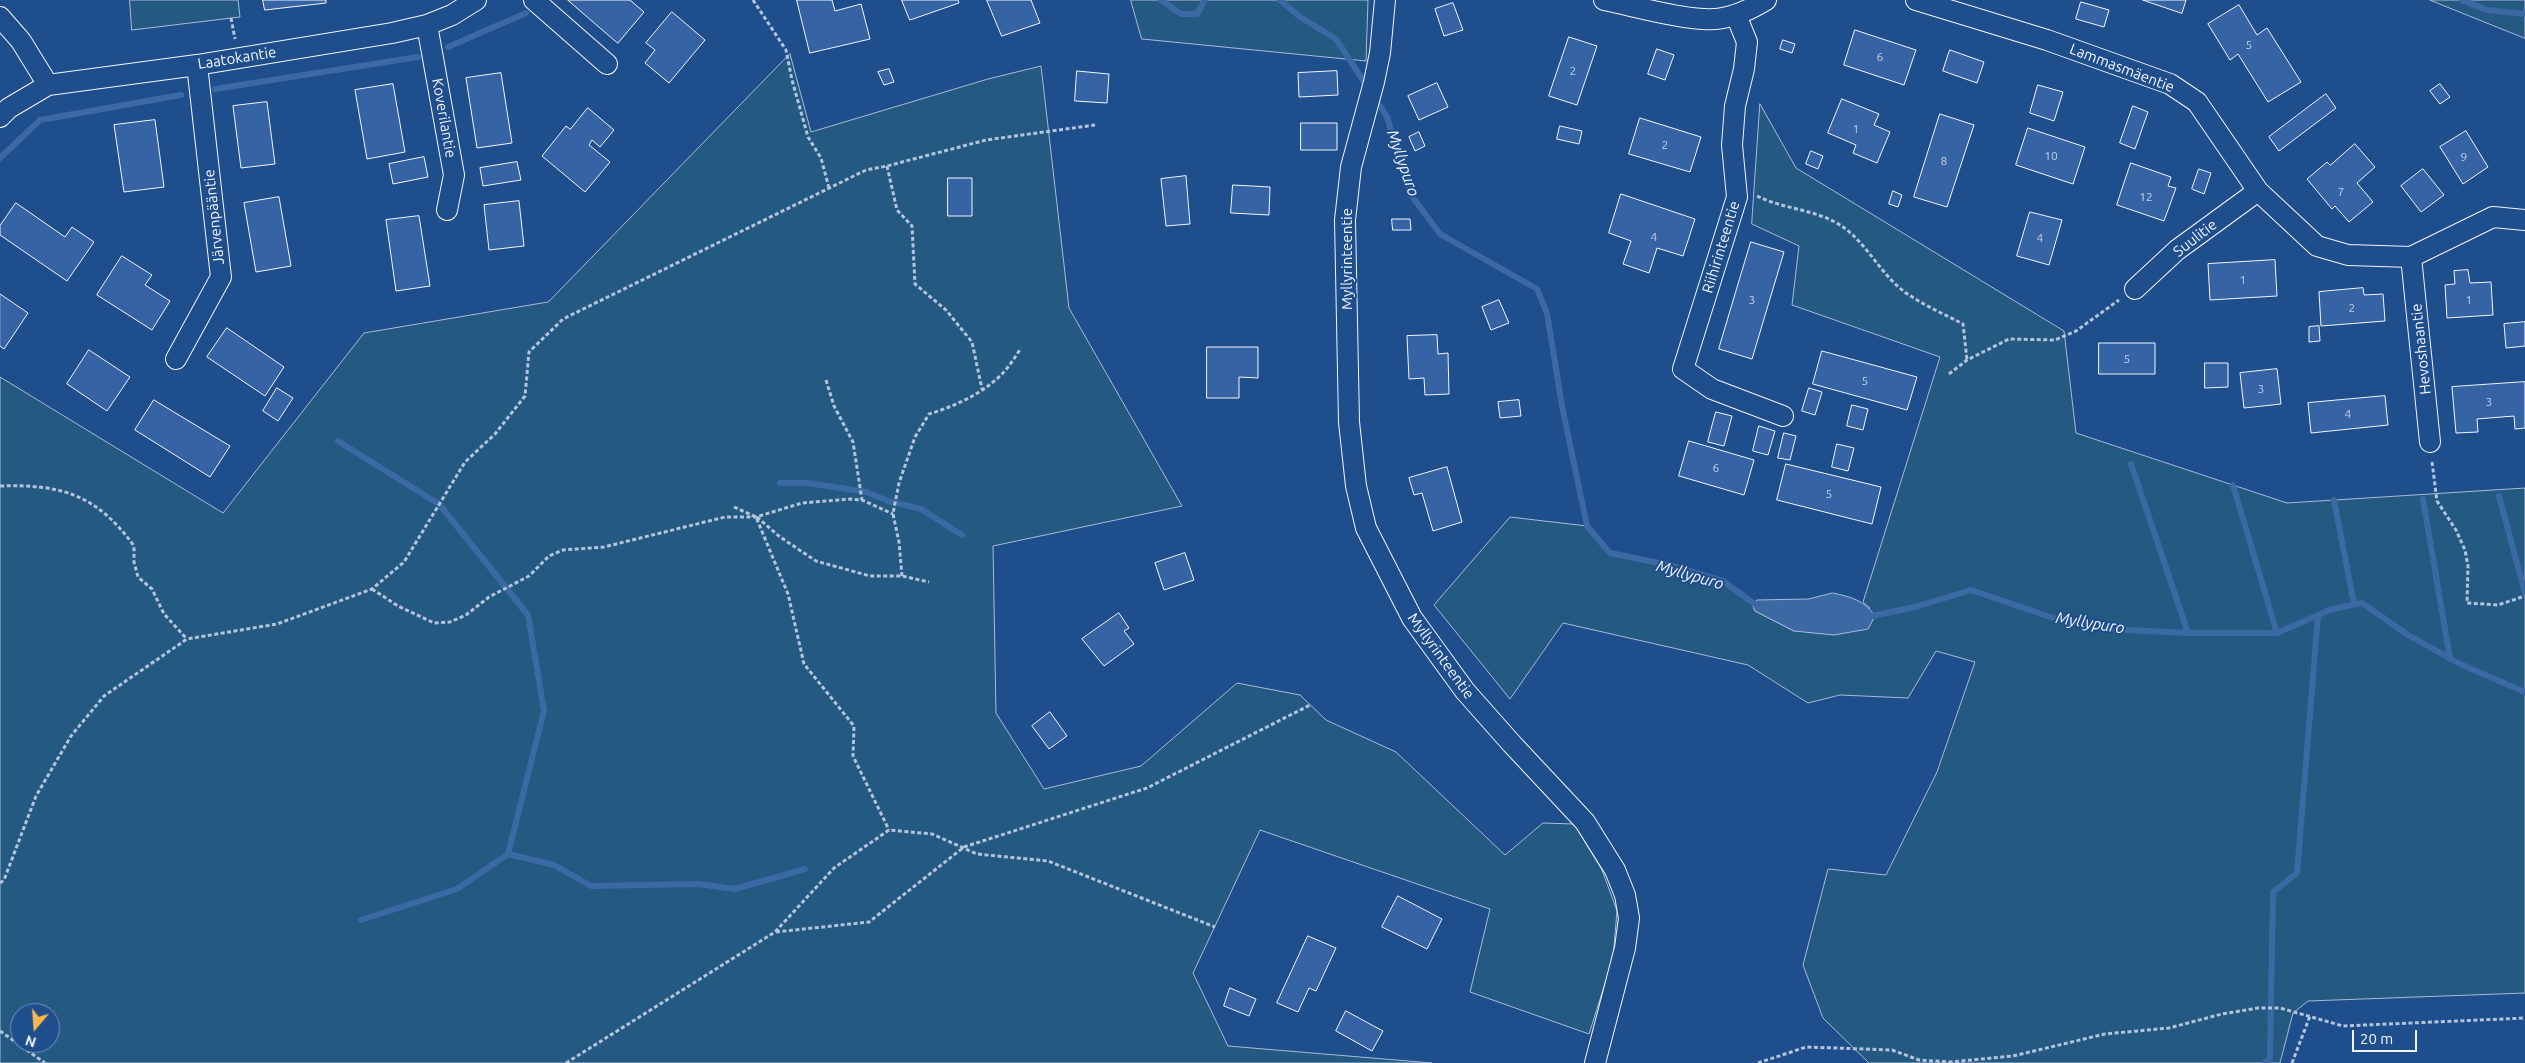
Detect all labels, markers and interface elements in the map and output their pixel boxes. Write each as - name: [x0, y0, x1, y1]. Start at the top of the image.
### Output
- house number: 5: [2246, 38, 2252, 52]
- street label: Lammasmäentie: [2067, 40, 2177, 96]
- street label: Laatokantie: [196, 43, 278, 73]
- house number: 6: [1877, 50, 1883, 64]
- house number: 2: [1570, 64, 1576, 78]
- street label: Koverilantie: [428, 77, 460, 159]
- house number: 1: [1853, 122, 1859, 136]
- water label: Myllypuro: [1383, 127, 1423, 199]
- house number: 2: [1662, 138, 1668, 152]
- house number: 10: [2044, 149, 2058, 163]
- house number: 9: [2461, 150, 2467, 164]
- house number: 8: [1941, 154, 1947, 168]
- street label: Järvenpääntie: [200, 168, 228, 266]
- house number: 7: [2338, 185, 2344, 199]
- house number: 12: [2139, 190, 2153, 204]
- street label: Riihirinteentie: [1698, 199, 1744, 295]
- street label: Myllyrinteentie: [1338, 208, 1356, 310]
- street label: Suulitie: [2170, 215, 2220, 261]
- house number: 4: [1651, 230, 1657, 244]
- house number: 4: [2037, 231, 2043, 245]
- house number: 1: [2240, 273, 2246, 287]
- house number: 3: [1749, 293, 1755, 307]
- house number: 1: [2466, 293, 2472, 307]
- house number: 2: [2349, 301, 2355, 315]
- street label: Hevoshaantie: [2407, 302, 2435, 396]
- house number: 5: [2124, 352, 2130, 366]
- house number: 5: [1862, 374, 1868, 388]
- house number: 3: [2258, 382, 2264, 396]
- house number: 3: [2486, 395, 2492, 409]
- house number: 4: [2345, 407, 2351, 421]
- house number: 6: [1713, 461, 1719, 475]
- house number: 5: [1826, 487, 1832, 501]
- water label: Myllypuro: [1654, 556, 1726, 594]
- water label: Myllypuro: [2054, 608, 2126, 638]
- street label: Myllyrinteentie: [1404, 609, 1478, 703]
- north arrow: [10, 1003, 60, 1053]
- scale bar: [2355, 1020, 2420, 1052]
- text: 20 m: [2360, 1030, 2393, 1047]
- text: N: [23, 1032, 38, 1051]

